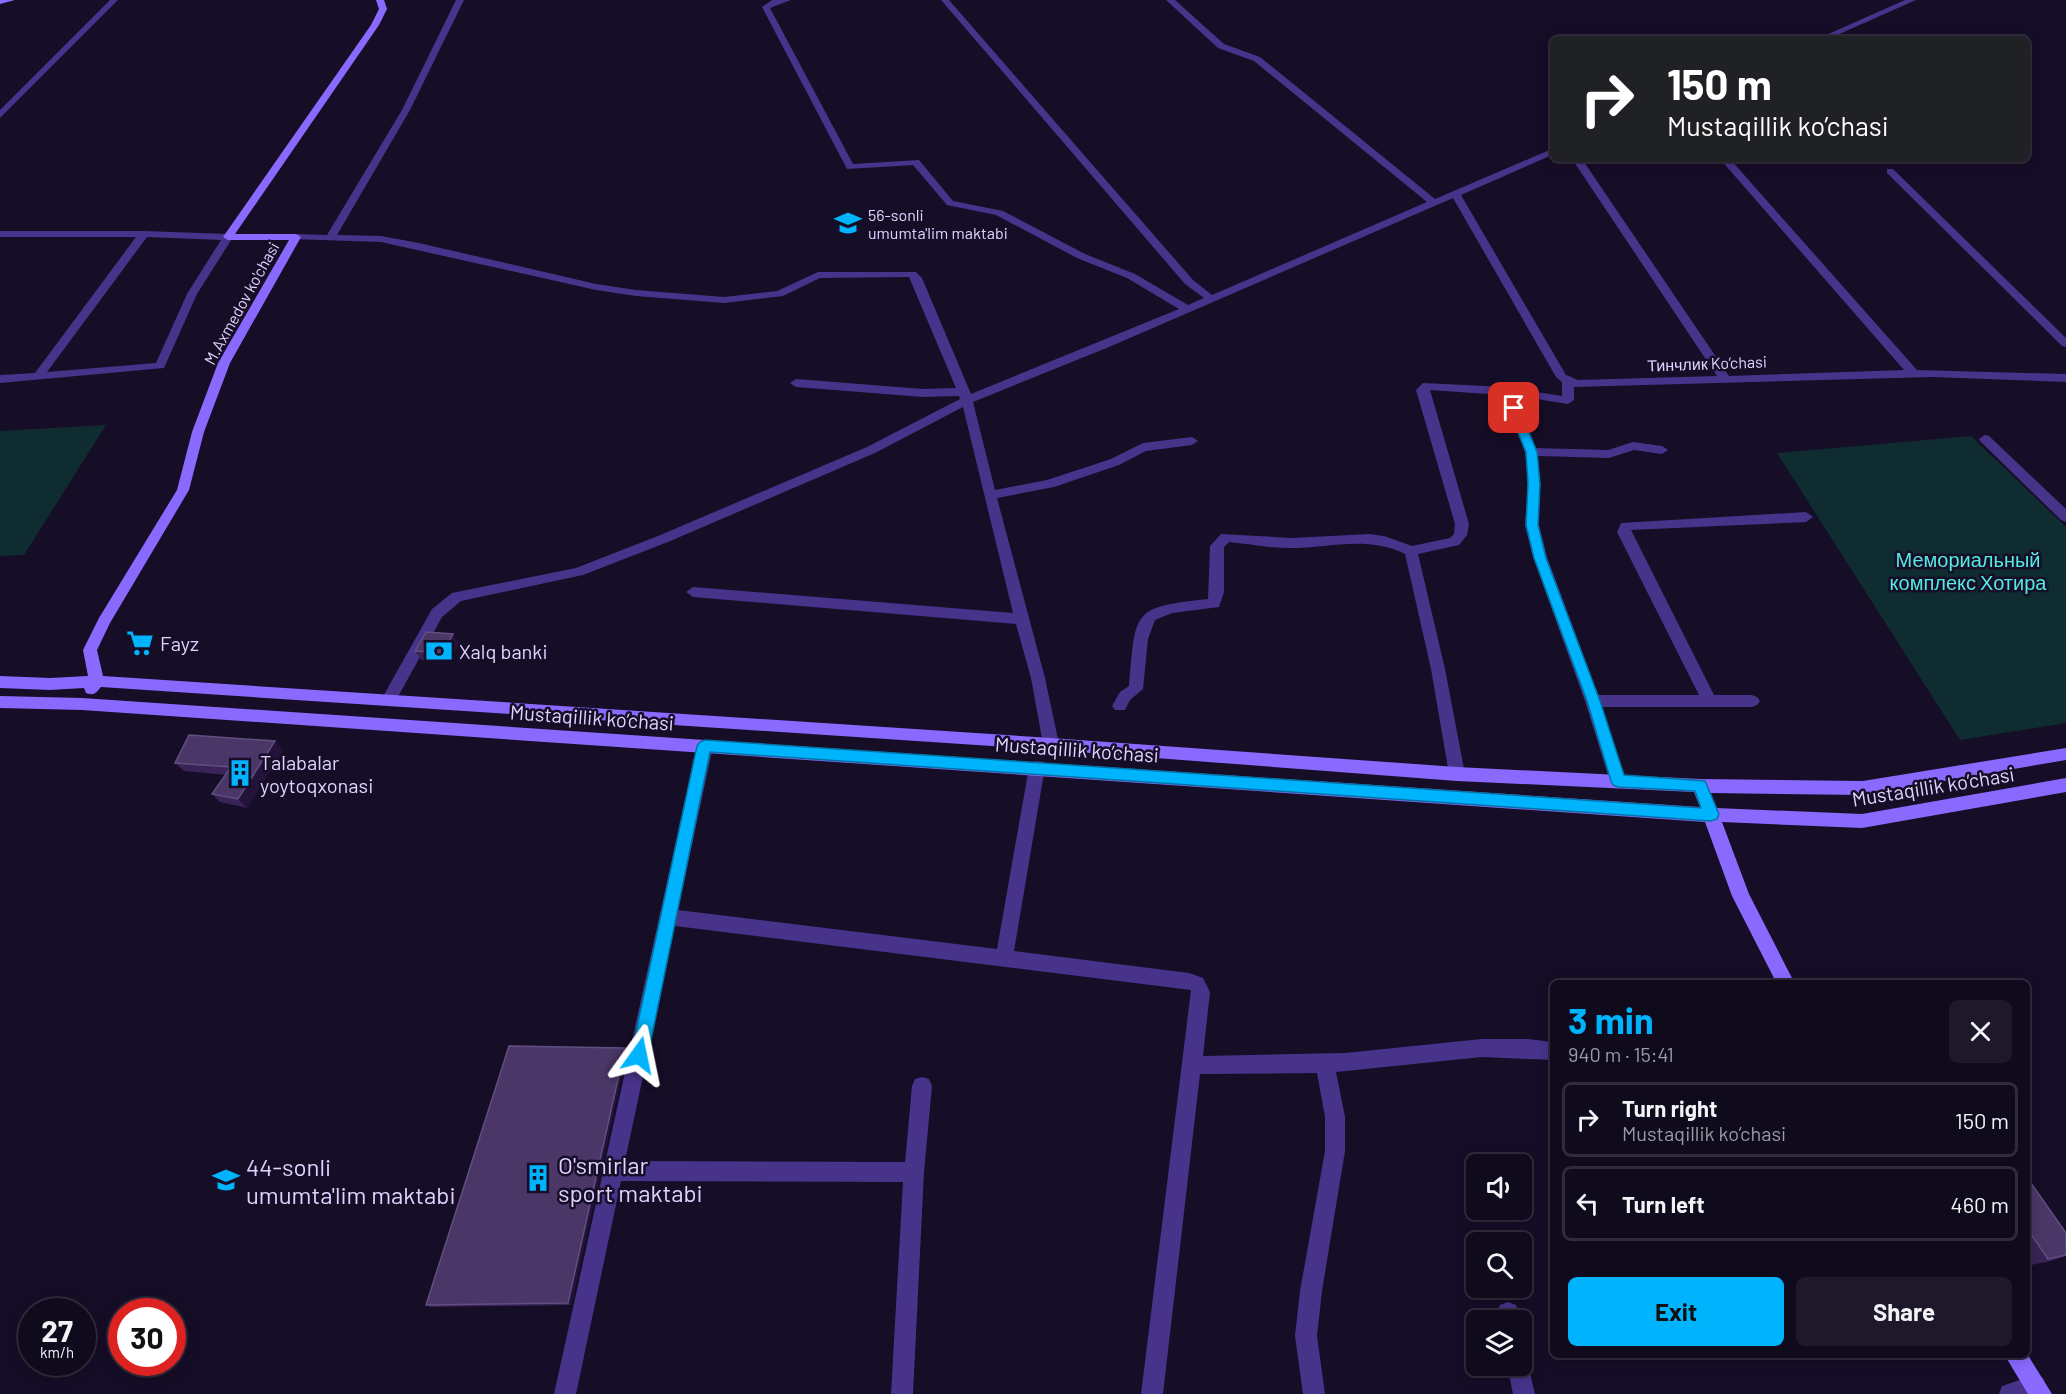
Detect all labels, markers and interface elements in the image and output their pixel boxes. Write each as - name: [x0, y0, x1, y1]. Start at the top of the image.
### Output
- text: 150 m: [1667, 58, 1772, 108]
- icon: right: [1568, 60, 1646, 138]
- text: Mustaqillik ko’chasi: [1667, 109, 1889, 141]
- place label: 56-sonli umumta'lim maktabi: [868, 205, 1008, 242]
- school or university icon: 56-sonli umumta'lim maktabi: [833, 208, 863, 238]
- street label: M.Axmedov ko'chasi: [199, 238, 283, 368]
- street label: Тинчлик Ko’chasi: [1647, 351, 1767, 375]
- pin: [1488, 382, 1539, 433]
- icon: arrive: [1497, 391, 1530, 424]
- park label: Мемориальный комплекс Хотира: [1890, 547, 2047, 594]
- supermarket icon: Fayz: [125, 628, 155, 658]
- place label: Fayz: [160, 631, 199, 655]
- bank icon: Xalq banki: [424, 636, 454, 666]
- place label: Xalq banki: [459, 639, 547, 663]
- street label: Mustaqillik ko’chasi: [509, 699, 675, 735]
- street label: Mustaqillik ko’chasi: [994, 731, 1160, 767]
- place label: Talabalar yoytoqxonasi: [260, 750, 373, 797]
- building icon: Talabalar yoytoqxonasi: [225, 758, 255, 788]
- street label: Mustaqillik ko’chasi: [1850, 761, 2016, 811]
- text: 3 min: [1568, 998, 1654, 1041]
- button: close: [1949, 1000, 2012, 1063]
- position arrow: [607, 1023, 671, 1087]
- text: 940 m · 15:41: [1568, 1042, 1674, 1066]
- text: Turn right: [1622, 1095, 1717, 1121]
- icon: right: [1571, 1103, 1604, 1136]
- text: 150 m: [1955, 1107, 2009, 1133]
- text: Mustaqillik ko’chasi: [1622, 1121, 1786, 1145]
- place label: O'smirlar sport maktabi: [558, 1150, 703, 1207]
- place label: 44-sonli umumta'lim maktabi: [246, 1152, 456, 1209]
- map controls: [1466, 1154, 1532, 1376]
- button: sound: [1466, 1154, 1532, 1220]
- building icon: O'smirlar sport maktabi: [523, 1163, 553, 1193]
- school or university icon: 44-sonli umumta'lim maktabi: [211, 1165, 241, 1195]
- icon: left: [1571, 1187, 1604, 1220]
- text: Turn left: [1622, 1191, 1705, 1217]
- text: 460 m: [1951, 1191, 2009, 1217]
- button: search: [1466, 1232, 1532, 1298]
- button: Exit: [1568, 1277, 1784, 1346]
- button: Share: [1796, 1277, 2012, 1346]
- speed limit sign: 30: [108, 1298, 186, 1376]
- button: layers: [1466, 1310, 1532, 1376]
- text: 27: [41, 1312, 73, 1348]
- text: km/h: [40, 1343, 74, 1361]

